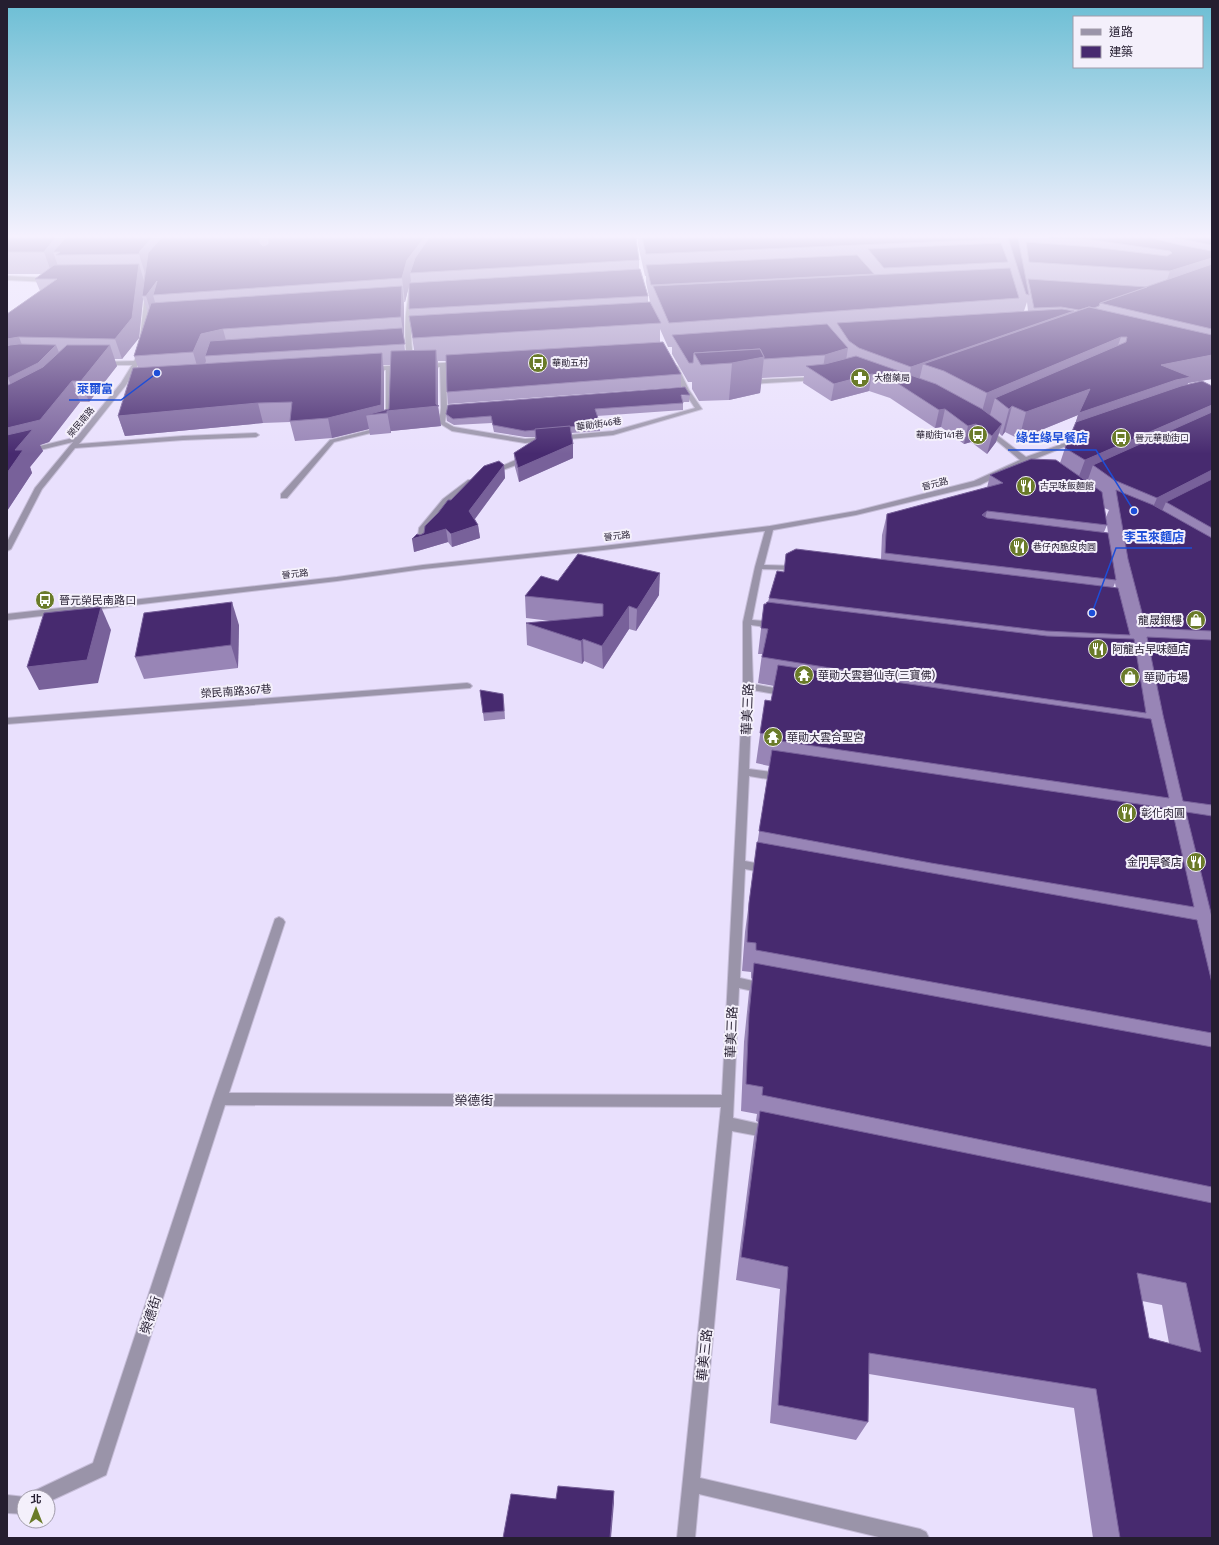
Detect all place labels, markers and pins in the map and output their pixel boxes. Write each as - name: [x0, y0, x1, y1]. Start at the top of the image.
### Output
- bus stop icon: 華勛五村: [527, 352, 549, 374]
- place label: 華勛五村: [552, 357, 588, 368]
- pharmacy icon: 大樹藥局: [849, 367, 871, 389]
- place label: 大樹藥局: [874, 372, 910, 383]
- callout: 萊爾富: [69, 376, 121, 400]
- bus stop icon: 華勛街141巷: [967, 424, 989, 446]
- callout: 緣生緣早餐店: [1008, 426, 1096, 450]
- bus stop icon: 晉元華勛街口: [1110, 427, 1132, 449]
- place label: 華勛街141巷: [916, 430, 964, 440]
- place label: 晉元華勛街口: [1135, 433, 1189, 443]
- restaurant icon: 古早味飯麵館: [1015, 475, 1037, 497]
- place label: 古早味飯麵館: [1040, 481, 1094, 491]
- callout: 李玉來麵店: [1116, 524, 1192, 548]
- restaurant icon: 巷仔內脆皮肉圓: [1008, 536, 1030, 558]
- place label: 巷仔內脆皮肉圓: [1033, 542, 1096, 552]
- bus stop icon: 晉元榮民南路口: [34, 589, 56, 611]
- place label: 晉元榮民南路口: [59, 594, 136, 607]
- shop icon: 龍晟銀樓: [1185, 609, 1207, 631]
- place label: 龍晟銀樓: [1138, 614, 1182, 627]
- restaurant icon: 阿龍古早味麵店: [1087, 638, 1109, 660]
- place label: 阿龍古早味麵店: [1112, 643, 1189, 656]
- temple icon: 華勛大雲碧仙寺(三寶佛): [793, 664, 815, 686]
- shop icon: 華勛市場: [1119, 666, 1141, 688]
- place label: 華勛大雲碧仙寺(三寶佛): [818, 669, 936, 682]
- place label: 華勛市場: [1144, 671, 1188, 684]
- temple icon: 華勛大雲合聖宮: [762, 726, 784, 748]
- place label: 華勛大雲合聖宮: [787, 731, 864, 744]
- restaurant icon: 彰化肉圓: [1116, 802, 1138, 824]
- place label: 彰化肉圓: [1141, 807, 1185, 820]
- restaurant icon: 金門早餐店: [1185, 851, 1207, 873]
- place label: 金門早餐店: [1127, 856, 1182, 869]

